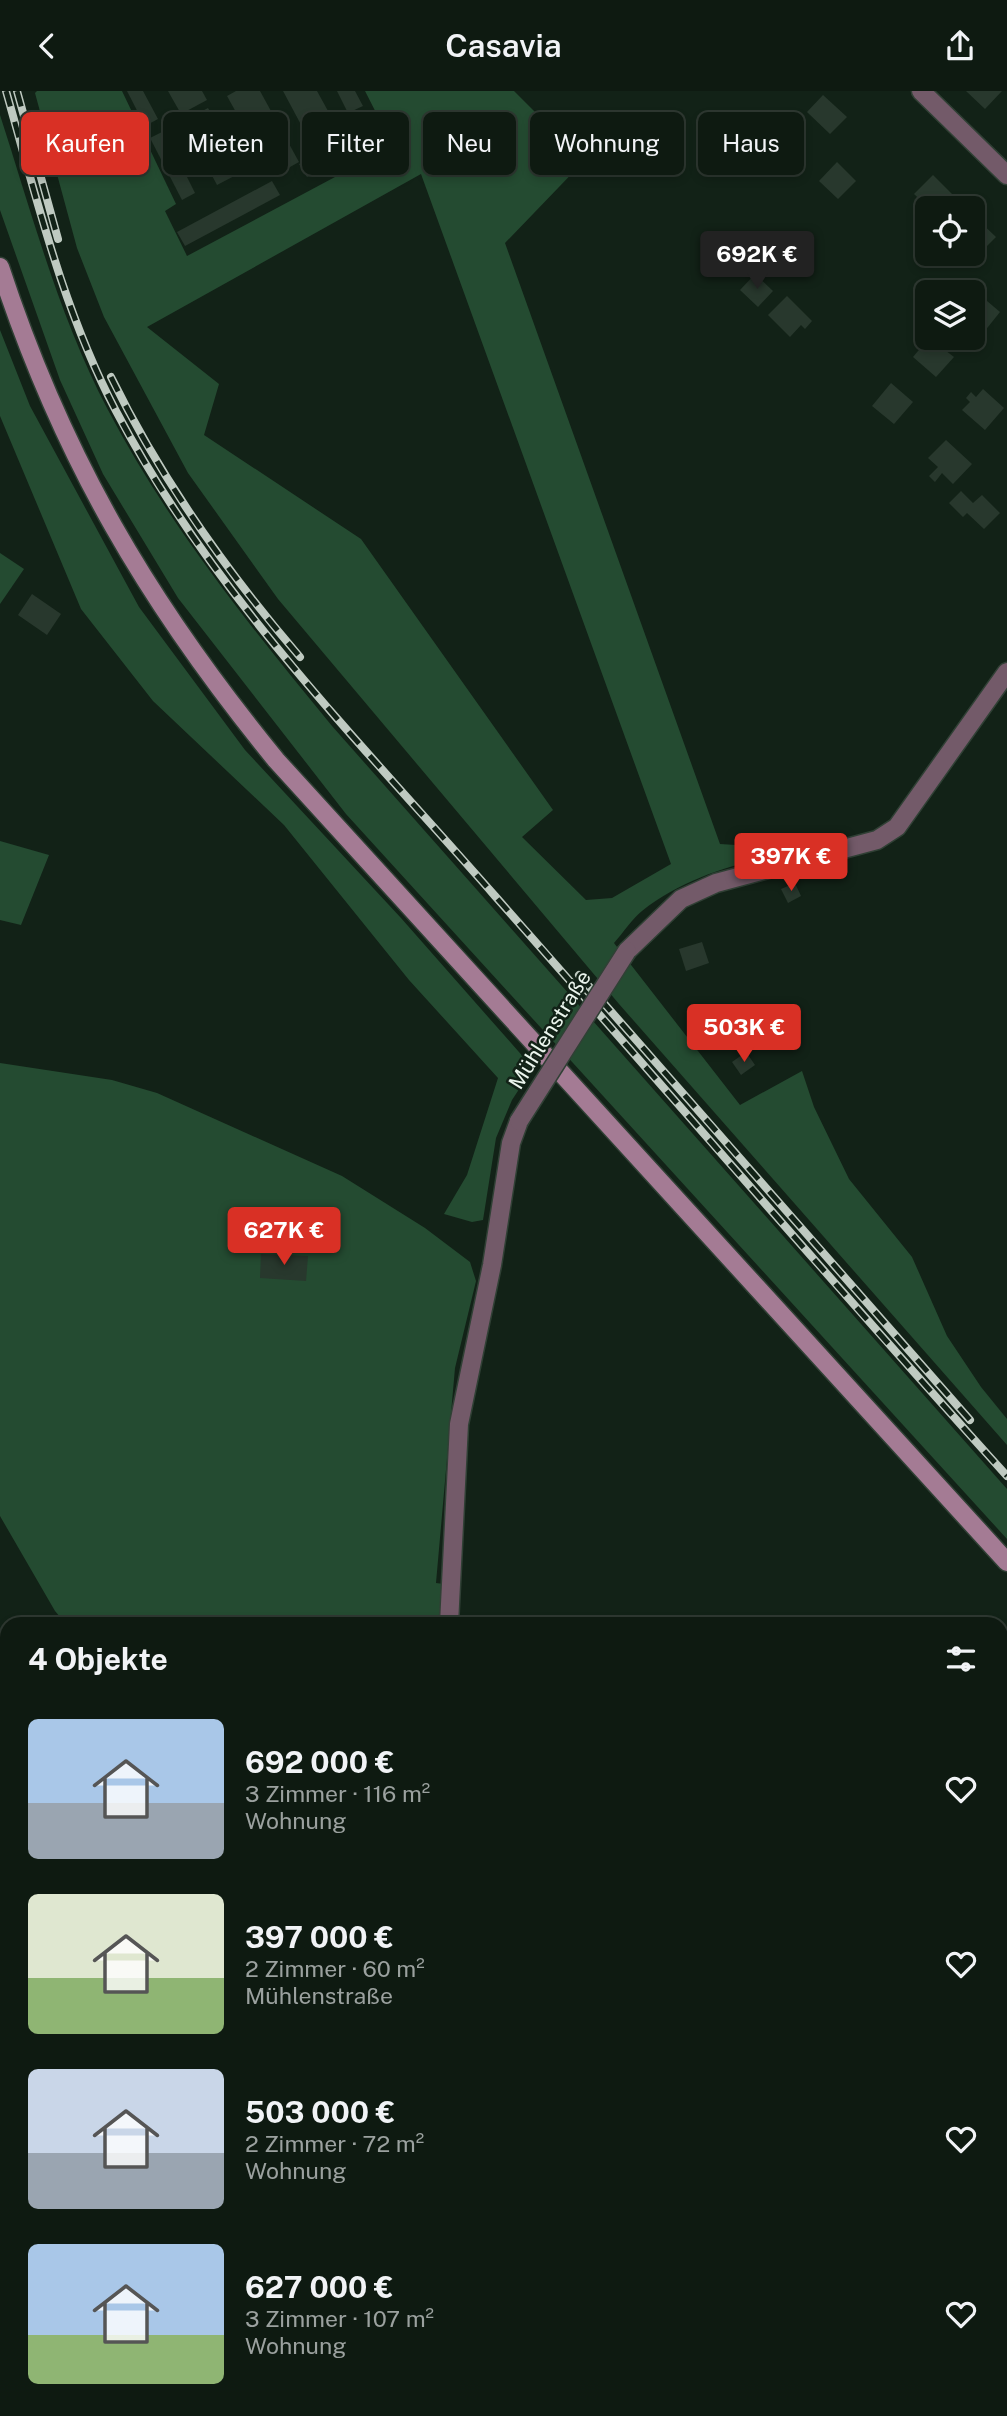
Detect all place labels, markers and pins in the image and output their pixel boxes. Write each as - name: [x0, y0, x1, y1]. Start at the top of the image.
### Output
- pin: 692K €: [700, 231, 814, 291]
- pin: 397K €: [734, 833, 848, 893]
- pin: 503K €: [687, 1005, 801, 1064]
- pin: 627K €: [227, 1207, 341, 1267]

